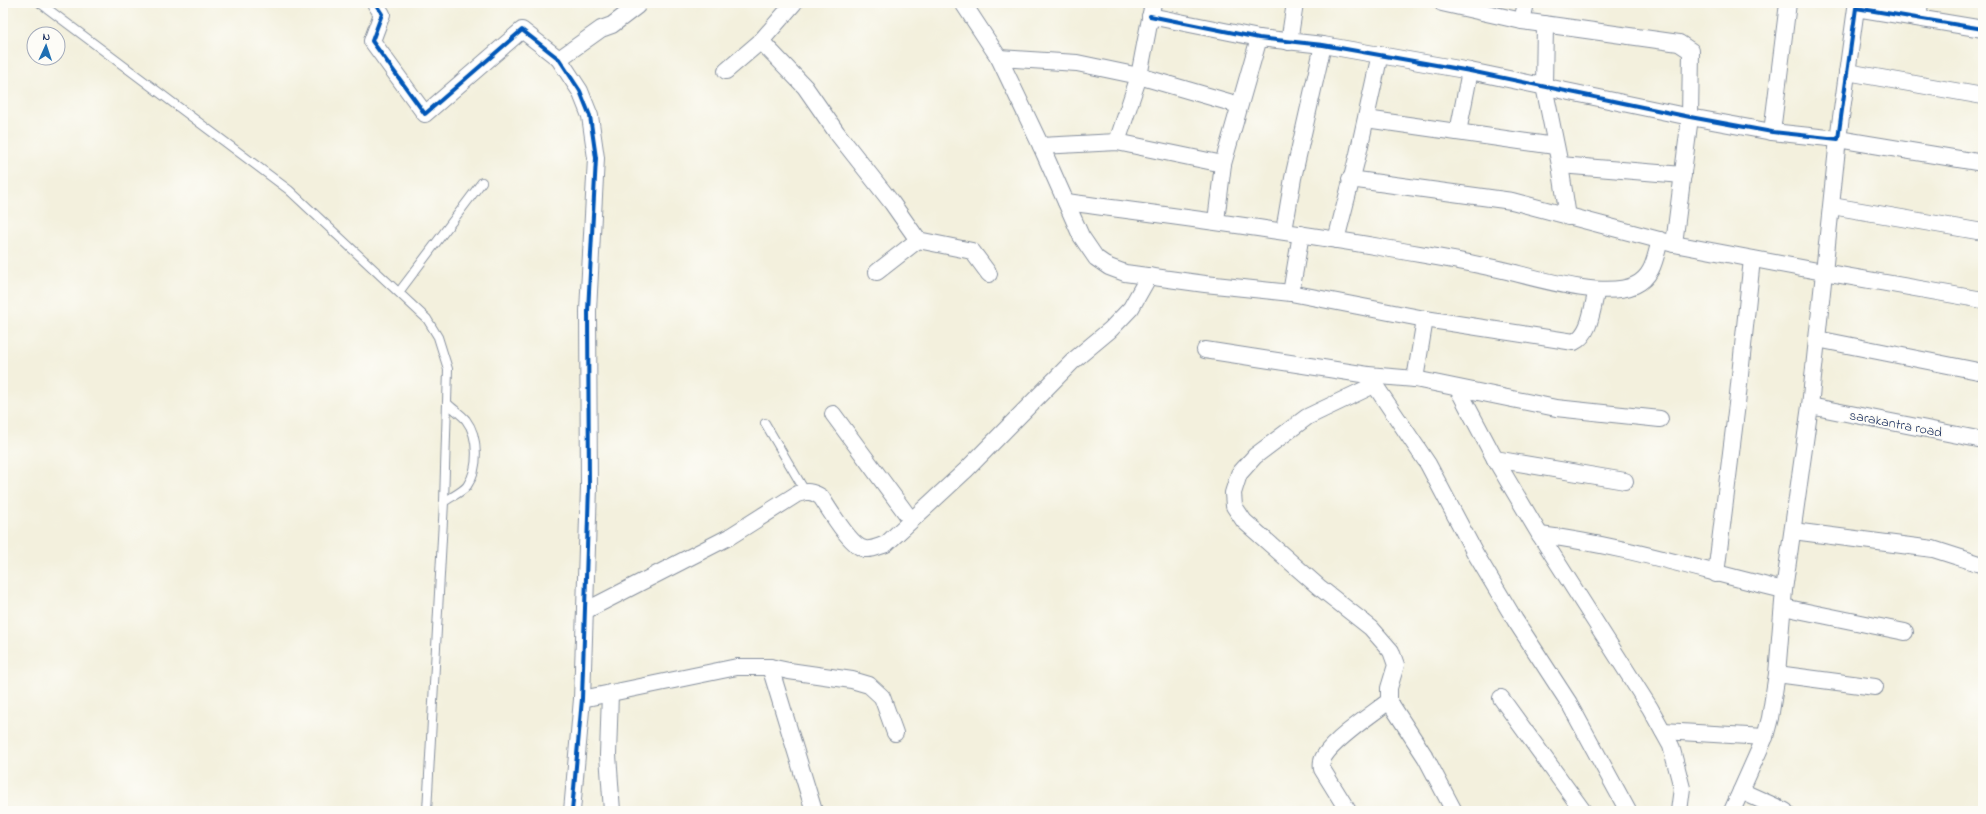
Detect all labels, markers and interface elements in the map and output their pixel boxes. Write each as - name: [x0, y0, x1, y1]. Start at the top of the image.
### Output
- north arrow: [26, 26, 66, 66]
- text: N: [42, 29, 51, 45]
- street label: sarakantra road: [1847, 405, 1944, 444]

